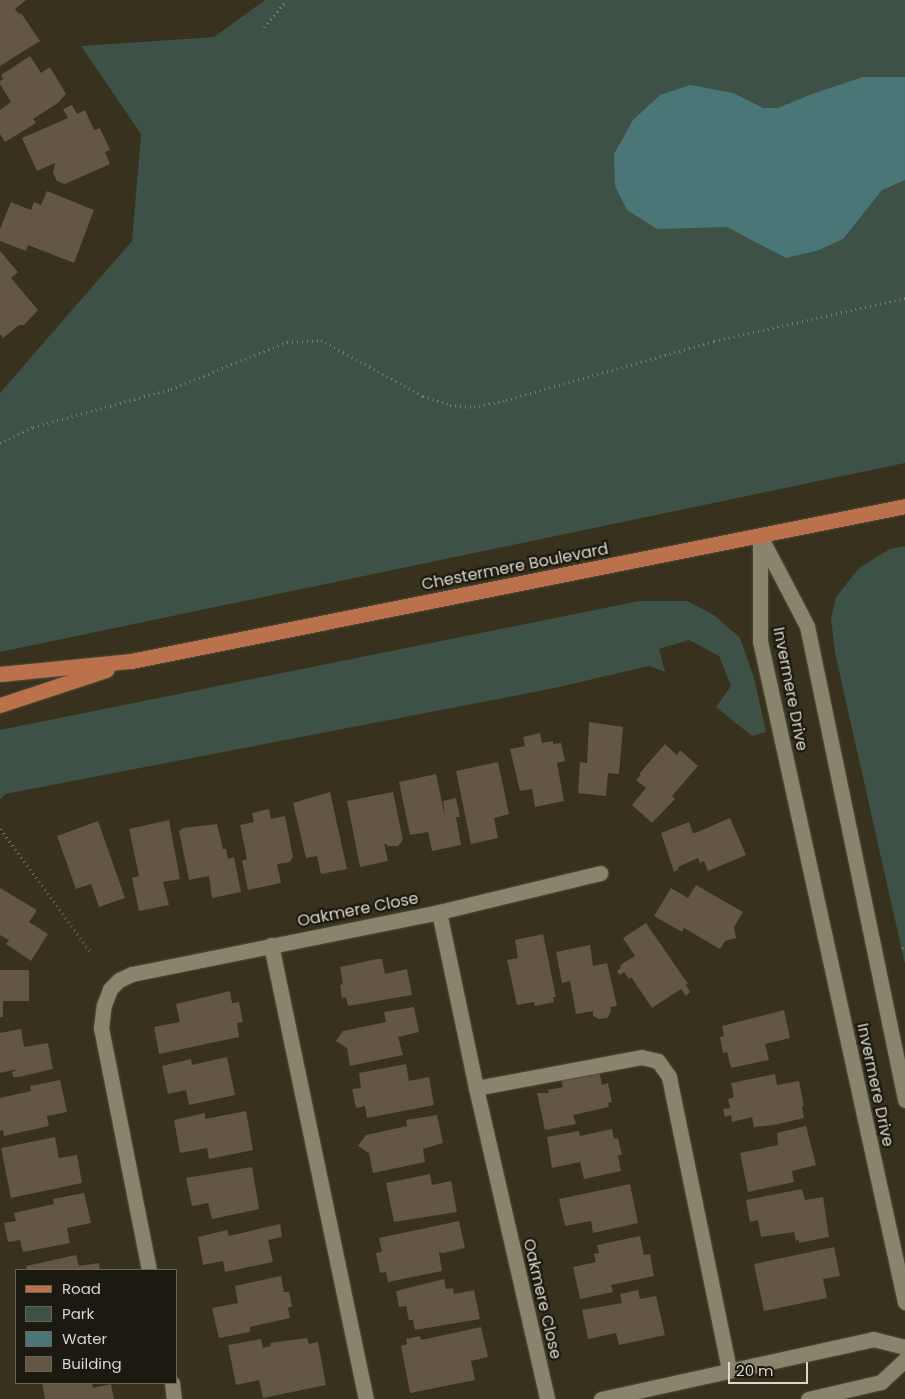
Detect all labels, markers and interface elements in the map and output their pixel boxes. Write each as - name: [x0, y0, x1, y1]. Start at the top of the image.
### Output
- street label: Chestermere Boulevard: [420, 539, 610, 595]
- street label: Invermere Drive: [769, 625, 811, 753]
- street label: Oakmere Close: [296, 889, 420, 931]
- street label: Invermere Drive: [853, 1022, 897, 1148]
- street label: Oakmere Close: [519, 1237, 565, 1361]
- legend: [15, 1269, 178, 1384]
- text: Road: [62, 1278, 101, 1299]
- text: Park: [62, 1303, 94, 1324]
- text: Water: [62, 1328, 107, 1349]
- scale bar: [730, 1352, 810, 1384]
- text: Building: [62, 1353, 122, 1374]
- text: 20 m: [736, 1360, 774, 1381]

